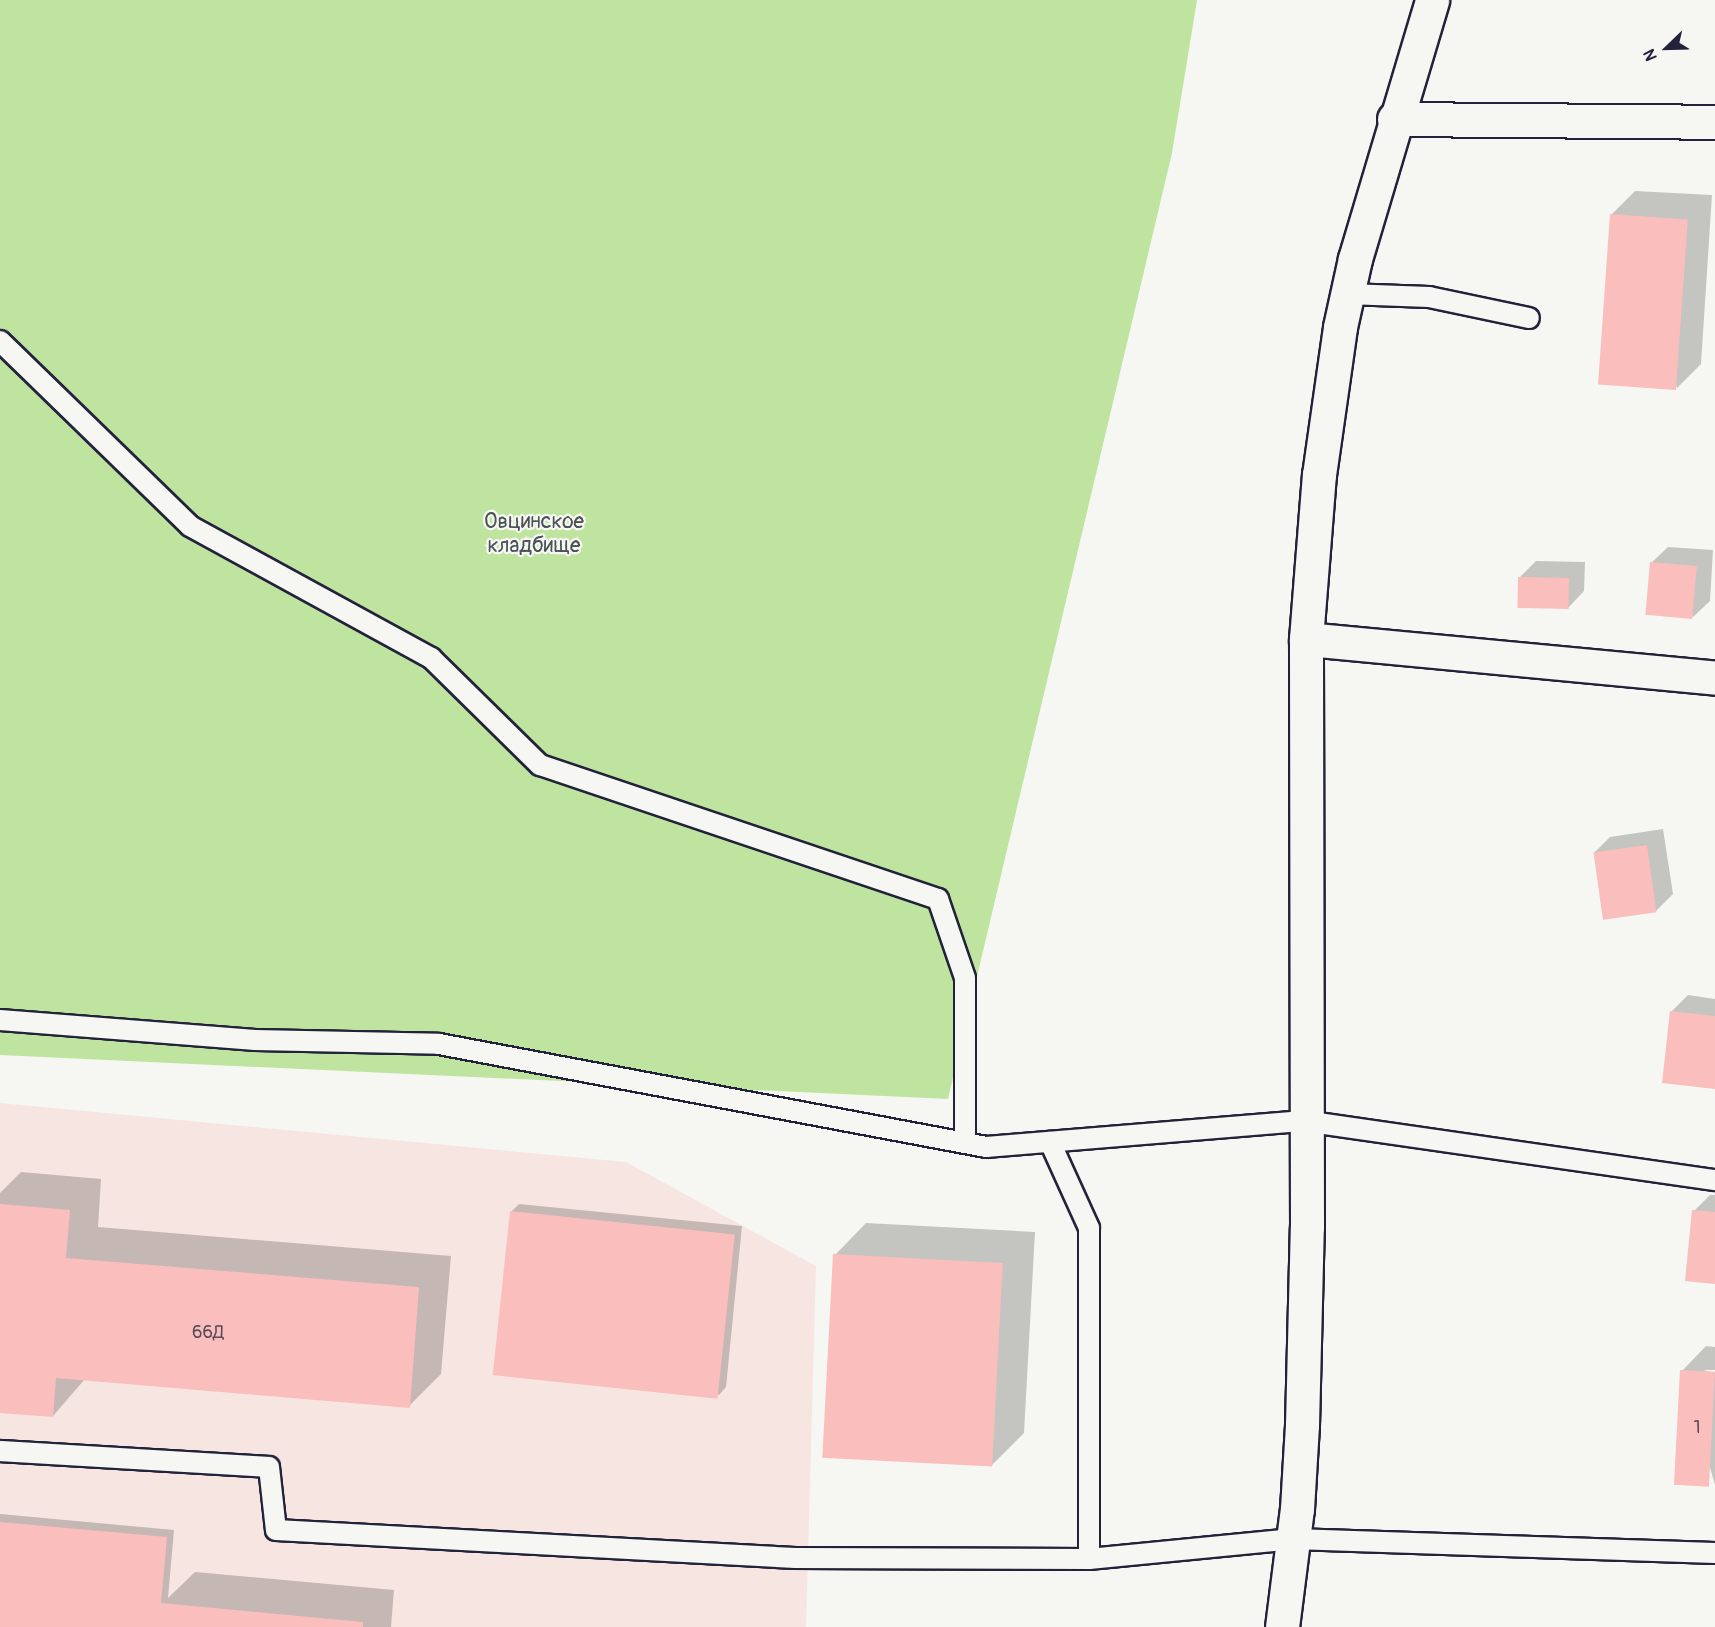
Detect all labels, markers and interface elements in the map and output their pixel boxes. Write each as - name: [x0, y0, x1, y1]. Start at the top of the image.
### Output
- north arrow: [1637, 18, 1697, 78]
- text: N: [1639, 46, 1662, 64]
- park label: Овцинское кладбище: [484, 509, 584, 559]
- house number: 66Д: [192, 1322, 224, 1344]
- house number: 1: [1693, 1417, 1701, 1439]

